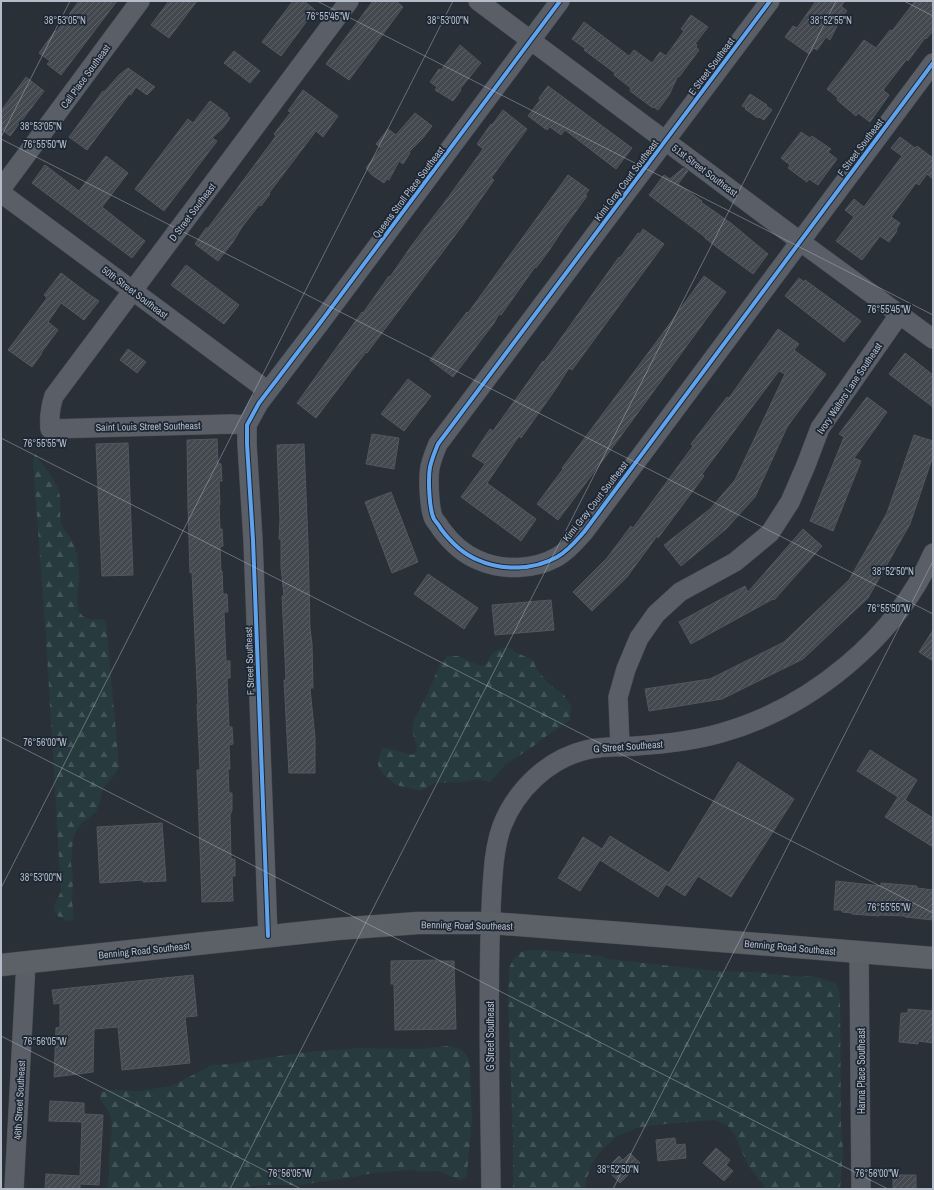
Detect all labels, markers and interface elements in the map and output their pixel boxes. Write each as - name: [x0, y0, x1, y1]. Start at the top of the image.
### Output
- text: 76°55'45"W: [306, 10, 350, 23]
- text: 38°53'05"N: [44, 14, 86, 27]
- text: 38°53'00"N: [427, 14, 469, 27]
- text: 38°52'55"N: [810, 14, 852, 27]
- street label: E Street Southeast: [685, 34, 738, 98]
- street label: Call Place Southeast: [58, 41, 113, 111]
- street label: F Street Southeast: [835, 116, 887, 179]
- text: 38°53'05"N: [20, 120, 62, 133]
- street label: Kimi Gray Court Southeast: [592, 137, 662, 224]
- text: 76°55'50"W: [23, 138, 67, 151]
- street label: 51st Street Southeast: [669, 141, 741, 200]
- street label: Queens Stroll Place Southeast: [370, 143, 448, 241]
- street label: D Street Southeast: [166, 180, 219, 244]
- street label: 50th Street Southeast: [99, 263, 171, 322]
- text: 76°55'45"W: [867, 303, 911, 316]
- street label: Ivory Walters Lane Southeast: [814, 340, 885, 436]
- street label: Saint Louis Street Southeast: [95, 419, 201, 434]
- text: 76°55'55"W: [23, 437, 67, 450]
- street label: Kimi Gray Court Southeast: [560, 458, 631, 544]
- text: 38°52'50"N: [872, 565, 914, 578]
- text: 76°55'50"W: [867, 602, 911, 615]
- street label: F Street Southeast: [242, 626, 257, 695]
- text: 76°56'00"W: [23, 736, 67, 749]
- street label: G Street Southeast: [593, 738, 664, 755]
- text: 38°53'00"N: [20, 871, 62, 884]
- text: 76°55'55"W: [867, 901, 911, 914]
- street label: Benning Road Southeast: [421, 918, 514, 933]
- street label: Benning Road Southeast: [744, 937, 837, 958]
- street label: Benning Road Southeast: [98, 939, 191, 962]
- street label: G Street Southeast: [484, 1000, 497, 1071]
- street label: Hanna Place Southeast: [855, 1027, 868, 1114]
- text: 76°56'05"W: [23, 1035, 67, 1048]
- street label: 46th Street Southeast: [11, 1059, 28, 1140]
- text: 38°52'50"N: [597, 1163, 639, 1176]
- text: 76°56'05"W: [268, 1167, 312, 1180]
- text: 76°56'00"W: [855, 1167, 899, 1180]

